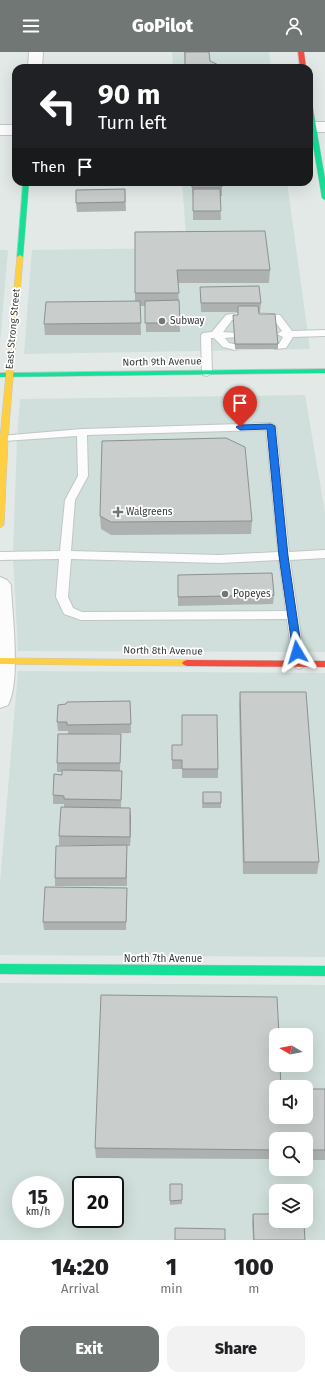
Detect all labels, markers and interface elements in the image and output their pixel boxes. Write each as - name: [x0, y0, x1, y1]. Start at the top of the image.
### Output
- icon: menu: [20, 15, 42, 37]
- text: GoPilot: [132, 15, 193, 37]
- icon: person: [283, 15, 305, 37]
- text: 90 m: [98, 78, 160, 111]
- icon: left: [32, 80, 84, 132]
- text: Turn left: [98, 112, 167, 134]
- icon: arrive: [74, 156, 96, 178]
- text: Then: [32, 158, 66, 176]
- street label: East Strong Street: [4, 288, 23, 370]
- place label: Subway: [170, 315, 205, 327]
- marker: Subway: [157, 316, 167, 326]
- street label: North 9th Avenue: [122, 355, 202, 369]
- pin: [223, 386, 257, 427]
- icon: arrive: [229, 392, 251, 414]
- place label: Walgreens: [126, 506, 173, 518]
- marker: Walgreens: [113, 507, 123, 517]
- place label: Popeyes: [233, 588, 271, 600]
- marker: Popeyes: [220, 589, 230, 599]
- position arrow: [276, 631, 318, 673]
- street label: North 8th Avenue: [123, 644, 203, 658]
- street label: North 7th Avenue: [124, 953, 202, 965]
- north arrow: [269, 1028, 313, 1072]
- map controls: [269, 1028, 313, 1228]
- button: sound: [269, 1080, 313, 1124]
- button: search: [269, 1132, 313, 1176]
- speed limit sign: 20: [72, 1176, 124, 1228]
- button: layers: [269, 1184, 313, 1228]
- text: 15: [28, 1185, 48, 1209]
- text: km/h: [26, 1206, 50, 1218]
- text: 14:20: [51, 1253, 109, 1281]
- text: 1: [166, 1253, 177, 1281]
- text: 100: [234, 1253, 274, 1281]
- text: Arrival: [61, 1281, 99, 1296]
- text: min: [160, 1281, 183, 1296]
- text: m: [248, 1281, 259, 1296]
- button: Exit: [20, 1326, 159, 1372]
- button: Share: [167, 1326, 305, 1372]

